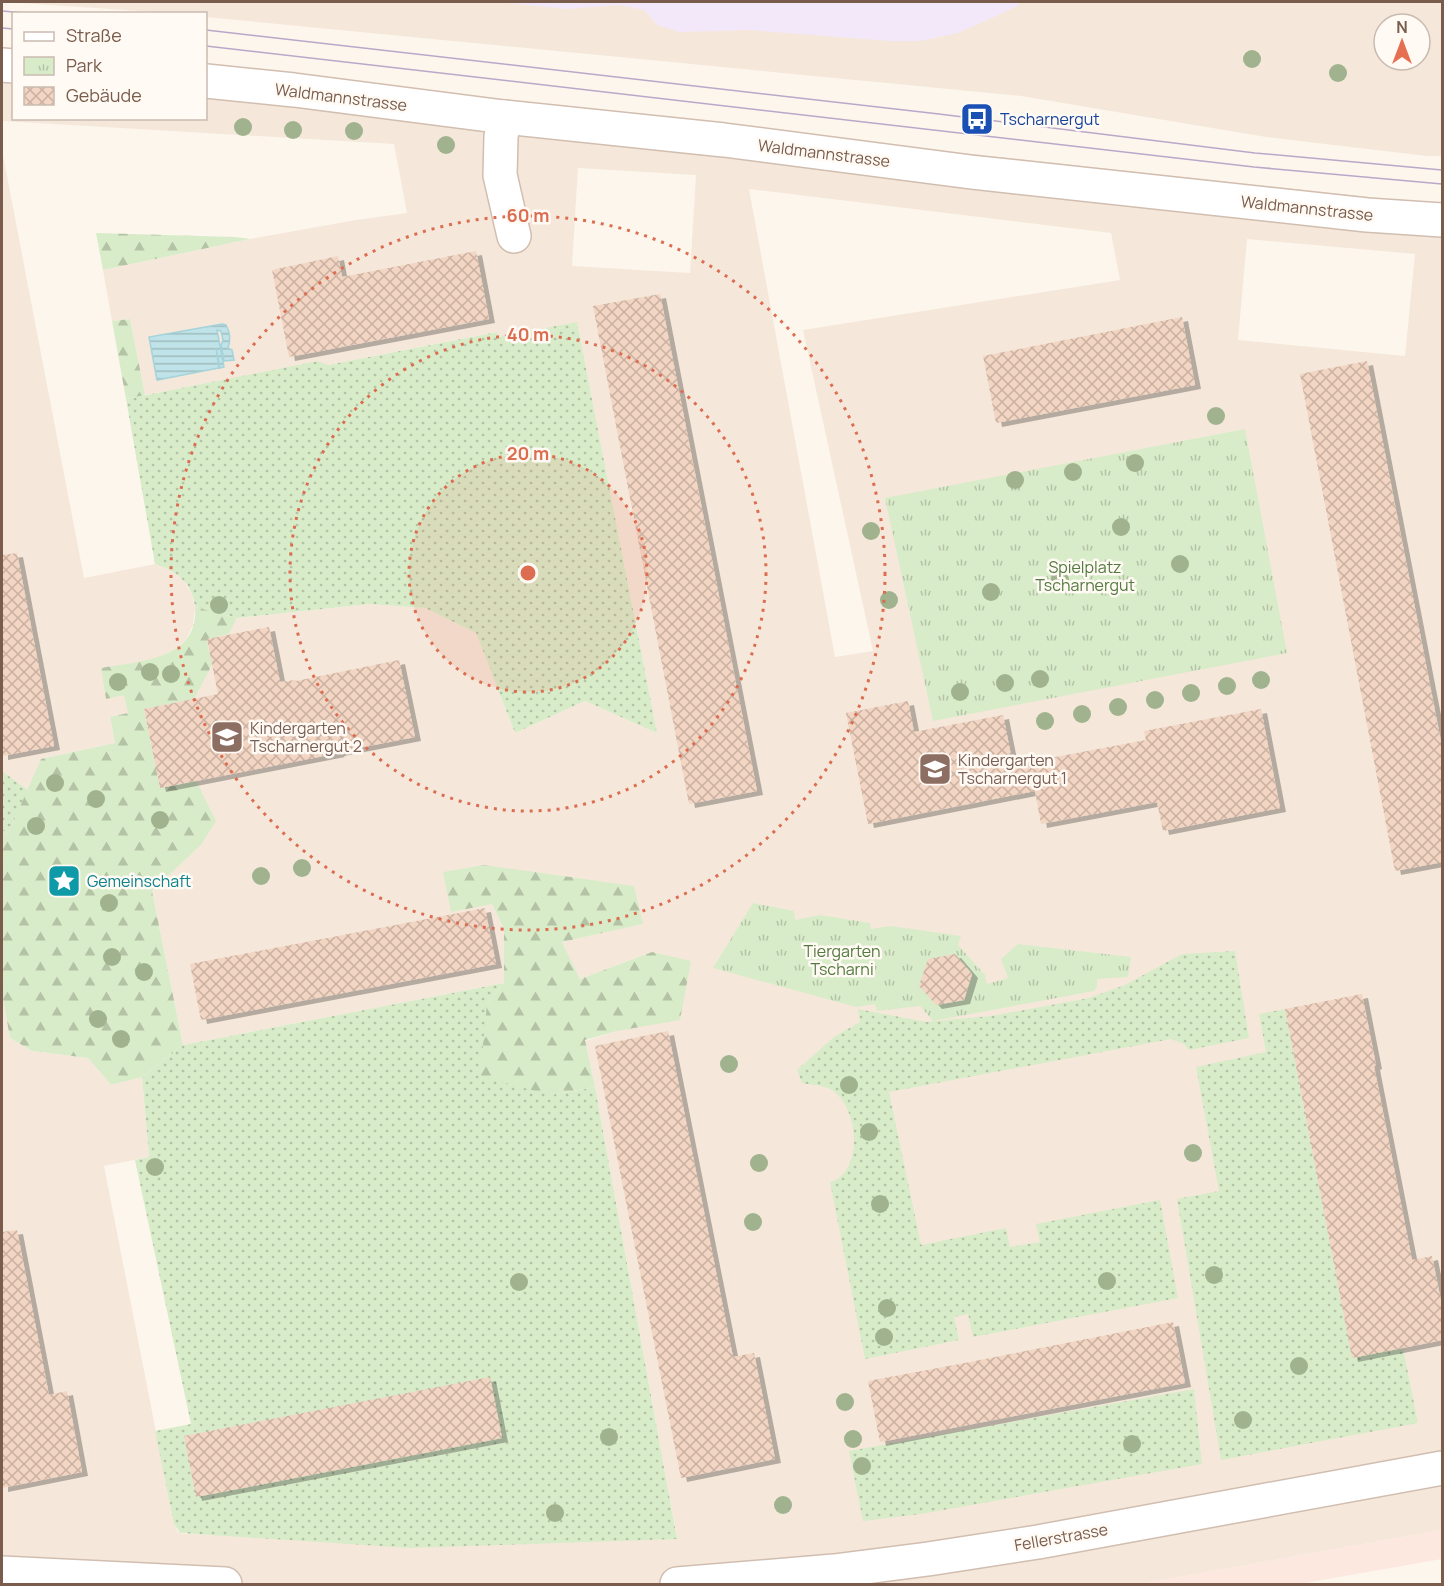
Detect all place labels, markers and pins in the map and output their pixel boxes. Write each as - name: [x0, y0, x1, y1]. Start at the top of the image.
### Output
- bus stop icon: Tscharnergut: [959, 101, 995, 137]
- place label: Tscharnergut: [1000, 108, 1100, 130]
- centre of rings: [518, 563, 538, 583]
- place label: Kindergarten Tscharnergut 2: [250, 717, 362, 757]
- school or university icon: Kindergarten Tscharnergut 2: [209, 719, 245, 755]
- place label: Kindergarten Tscharnergut 1: [958, 749, 1067, 789]
- school or university icon: Kindergarten Tscharnergut 1: [917, 751, 953, 787]
- place icon: Gemeinschaft: [46, 863, 82, 899]
- place label: Gemeinschaft: [87, 870, 191, 892]

